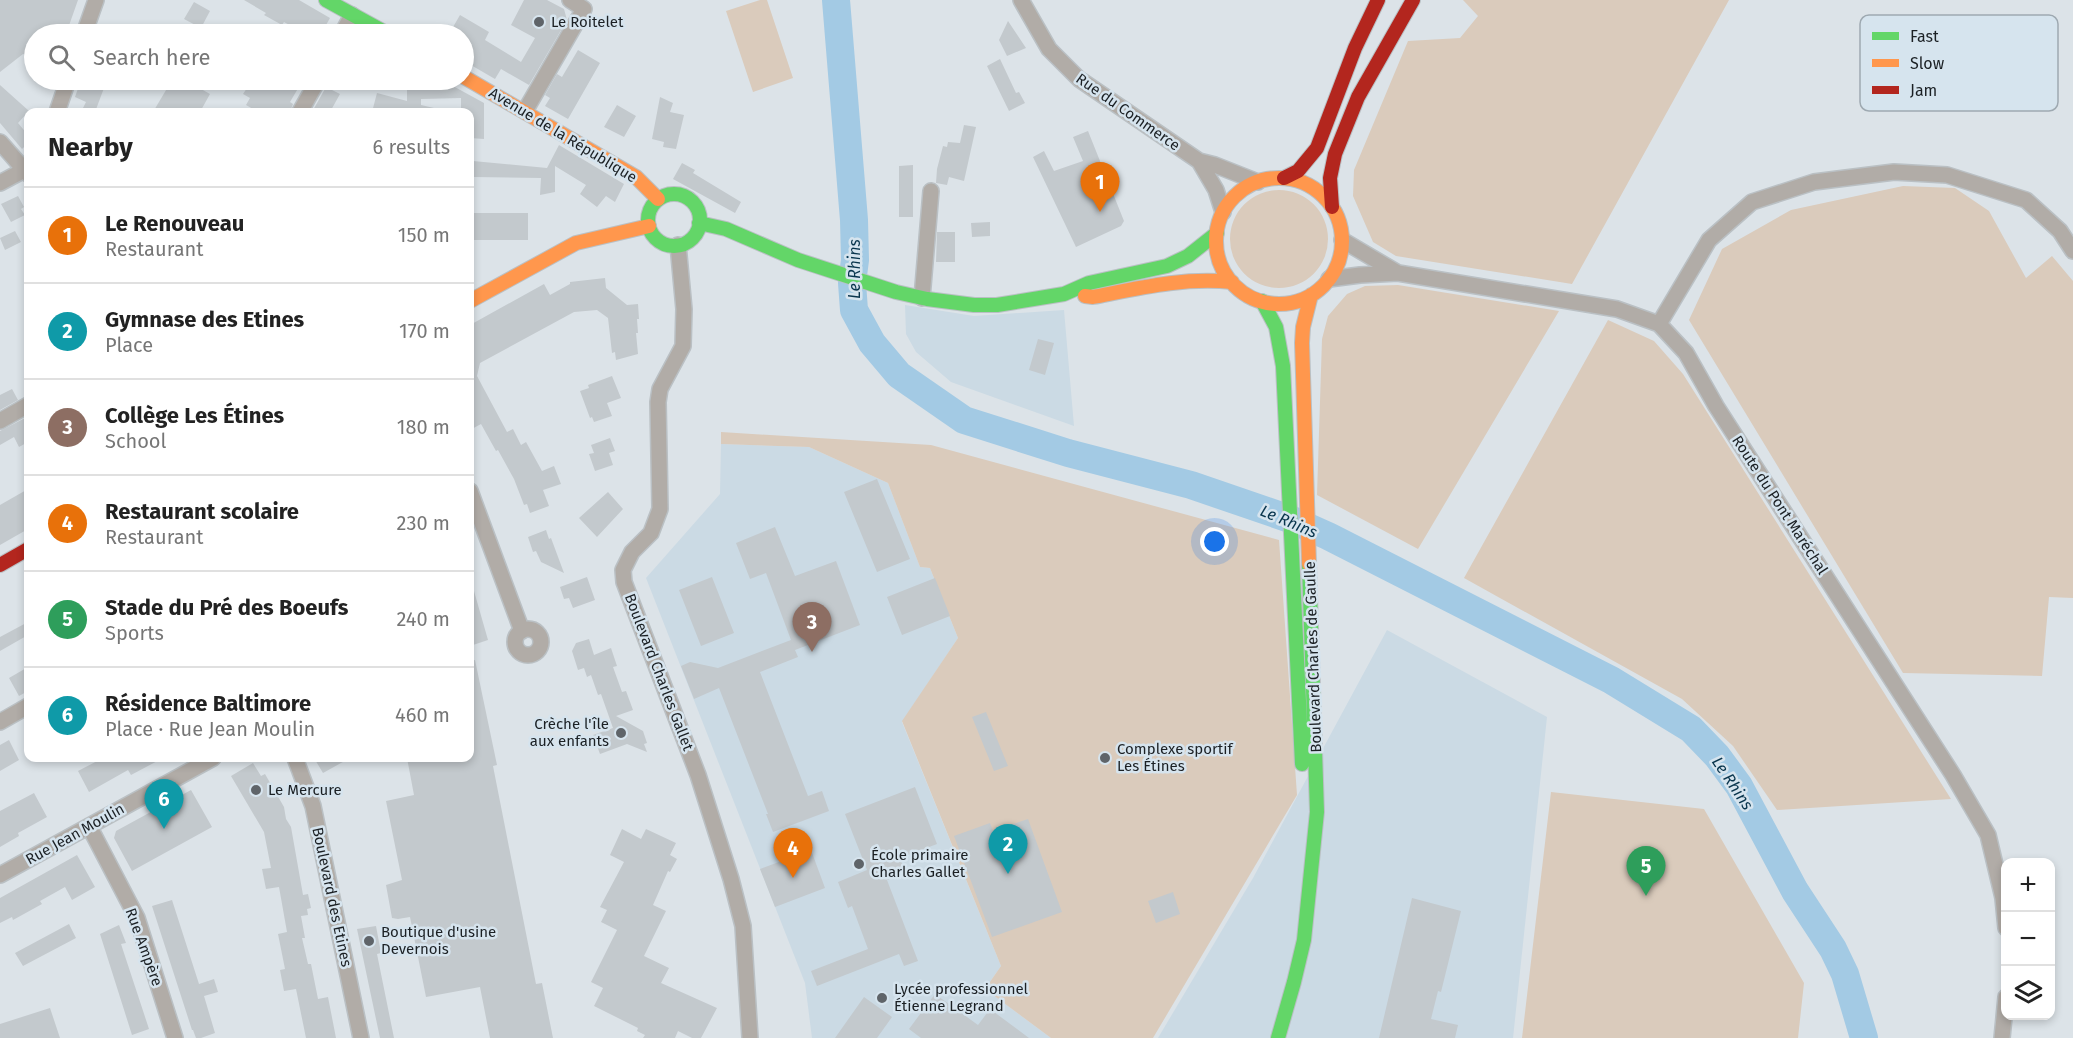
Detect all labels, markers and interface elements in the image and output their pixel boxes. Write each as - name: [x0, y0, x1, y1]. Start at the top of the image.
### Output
- place label: Le Roitelet: [551, 13, 624, 31]
- marker: Le Roitelet: [532, 15, 546, 29]
- legend: [1860, 15, 2058, 111]
- search box: [24, 24, 474, 90]
- text: Fast: [1910, 27, 1939, 46]
- icon: search: [45, 41, 78, 74]
- text: Search here: [93, 44, 211, 71]
- text: Slow: [1910, 54, 1945, 73]
- street label: Rue du Commerce: [1073, 69, 1183, 155]
- text: Jam: [1910, 81, 1937, 100]
- street label: Avenue de la République: [486, 84, 640, 186]
- text: Nearby: [48, 132, 133, 163]
- text: 6 results: [373, 135, 450, 159]
- pin: 1: [1080, 162, 1120, 212]
- text: Le Renouveau: [105, 210, 244, 237]
- text: 1: [63, 223, 72, 247]
- text: 150 m: [398, 223, 450, 247]
- text: Restaurant: [105, 237, 203, 261]
- water label: Le Rhins: [845, 239, 864, 299]
- text: Gymnase des Etines: [105, 306, 304, 333]
- text: 2: [62, 319, 73, 343]
- text: 170 m: [399, 319, 450, 343]
- text: Place: [105, 333, 153, 357]
- text: Collège Les Étines: [105, 402, 284, 429]
- text: 3: [62, 415, 73, 439]
- text: 180 m: [397, 415, 450, 439]
- text: School: [105, 429, 166, 453]
- street label: Route du Pont Maréchal: [1728, 432, 1832, 578]
- text: Restaurant scolaire: [105, 498, 299, 525]
- water label: Le Rhins: [1258, 501, 1320, 542]
- text: 4: [62, 511, 73, 535]
- text: 230 m: [397, 511, 450, 535]
- text: Restaurant: [105, 525, 203, 549]
- your location: [1200, 527, 1229, 556]
- street label: Boulevard Charles de Gaulle: [1301, 561, 1325, 753]
- street label: Boulevard Charles Gallet: [621, 591, 698, 754]
- text: Stade du Pré des Boeufs: [105, 594, 348, 621]
- pin: 3: [792, 602, 832, 652]
- text: 5: [62, 607, 73, 631]
- text: 240 m: [396, 607, 450, 631]
- text: Sports: [105, 621, 164, 645]
- text: Résidence Baltimore: [105, 690, 311, 717]
- text: 6: [62, 703, 73, 727]
- text: 460 m: [395, 703, 450, 727]
- place label: Crèche l'île aux enfants: [530, 715, 609, 750]
- text: Place · Rue Jean Moulin: [105, 717, 315, 741]
- marker: Crèche l'île aux enfants: [614, 726, 628, 740]
- place label: Complexe sportif Les Étines: [1117, 740, 1233, 775]
- marker: Complexe sportif Les Étines: [1098, 751, 1112, 765]
- water label: Le Rhins: [1708, 753, 1757, 813]
- pin: 6: [144, 780, 184, 829]
- place label: Le Mercure: [268, 781, 342, 799]
- marker: Le Mercure: [249, 783, 263, 797]
- street label: Rue Jean Moulin: [23, 799, 127, 869]
- pin: 2: [988, 824, 1028, 874]
- street label: Boulevard des Etines: [308, 826, 356, 968]
- pin: 4: [774, 828, 812, 878]
- place label: École primaire Charles Gallet: [871, 846, 969, 881]
- pin: 5: [1626, 846, 1666, 896]
- marker: École primaire Charles Gallet: [852, 857, 866, 871]
- map controls: [2001, 858, 2055, 1020]
- button: +: [2001, 858, 2055, 912]
- street label: Rue Ampère: [122, 905, 166, 989]
- button: −: [2001, 912, 2055, 966]
- place label: Boutique d'usine Devernois: [381, 923, 496, 958]
- marker: Boutique d'usine Devernois: [362, 934, 376, 948]
- button: layers: [2001, 966, 2055, 1020]
- place label: Lycée professionnel Étienne Legrand: [894, 980, 1029, 1015]
- marker: Lycée professionnel Étienne Legrand: [875, 991, 889, 1005]

